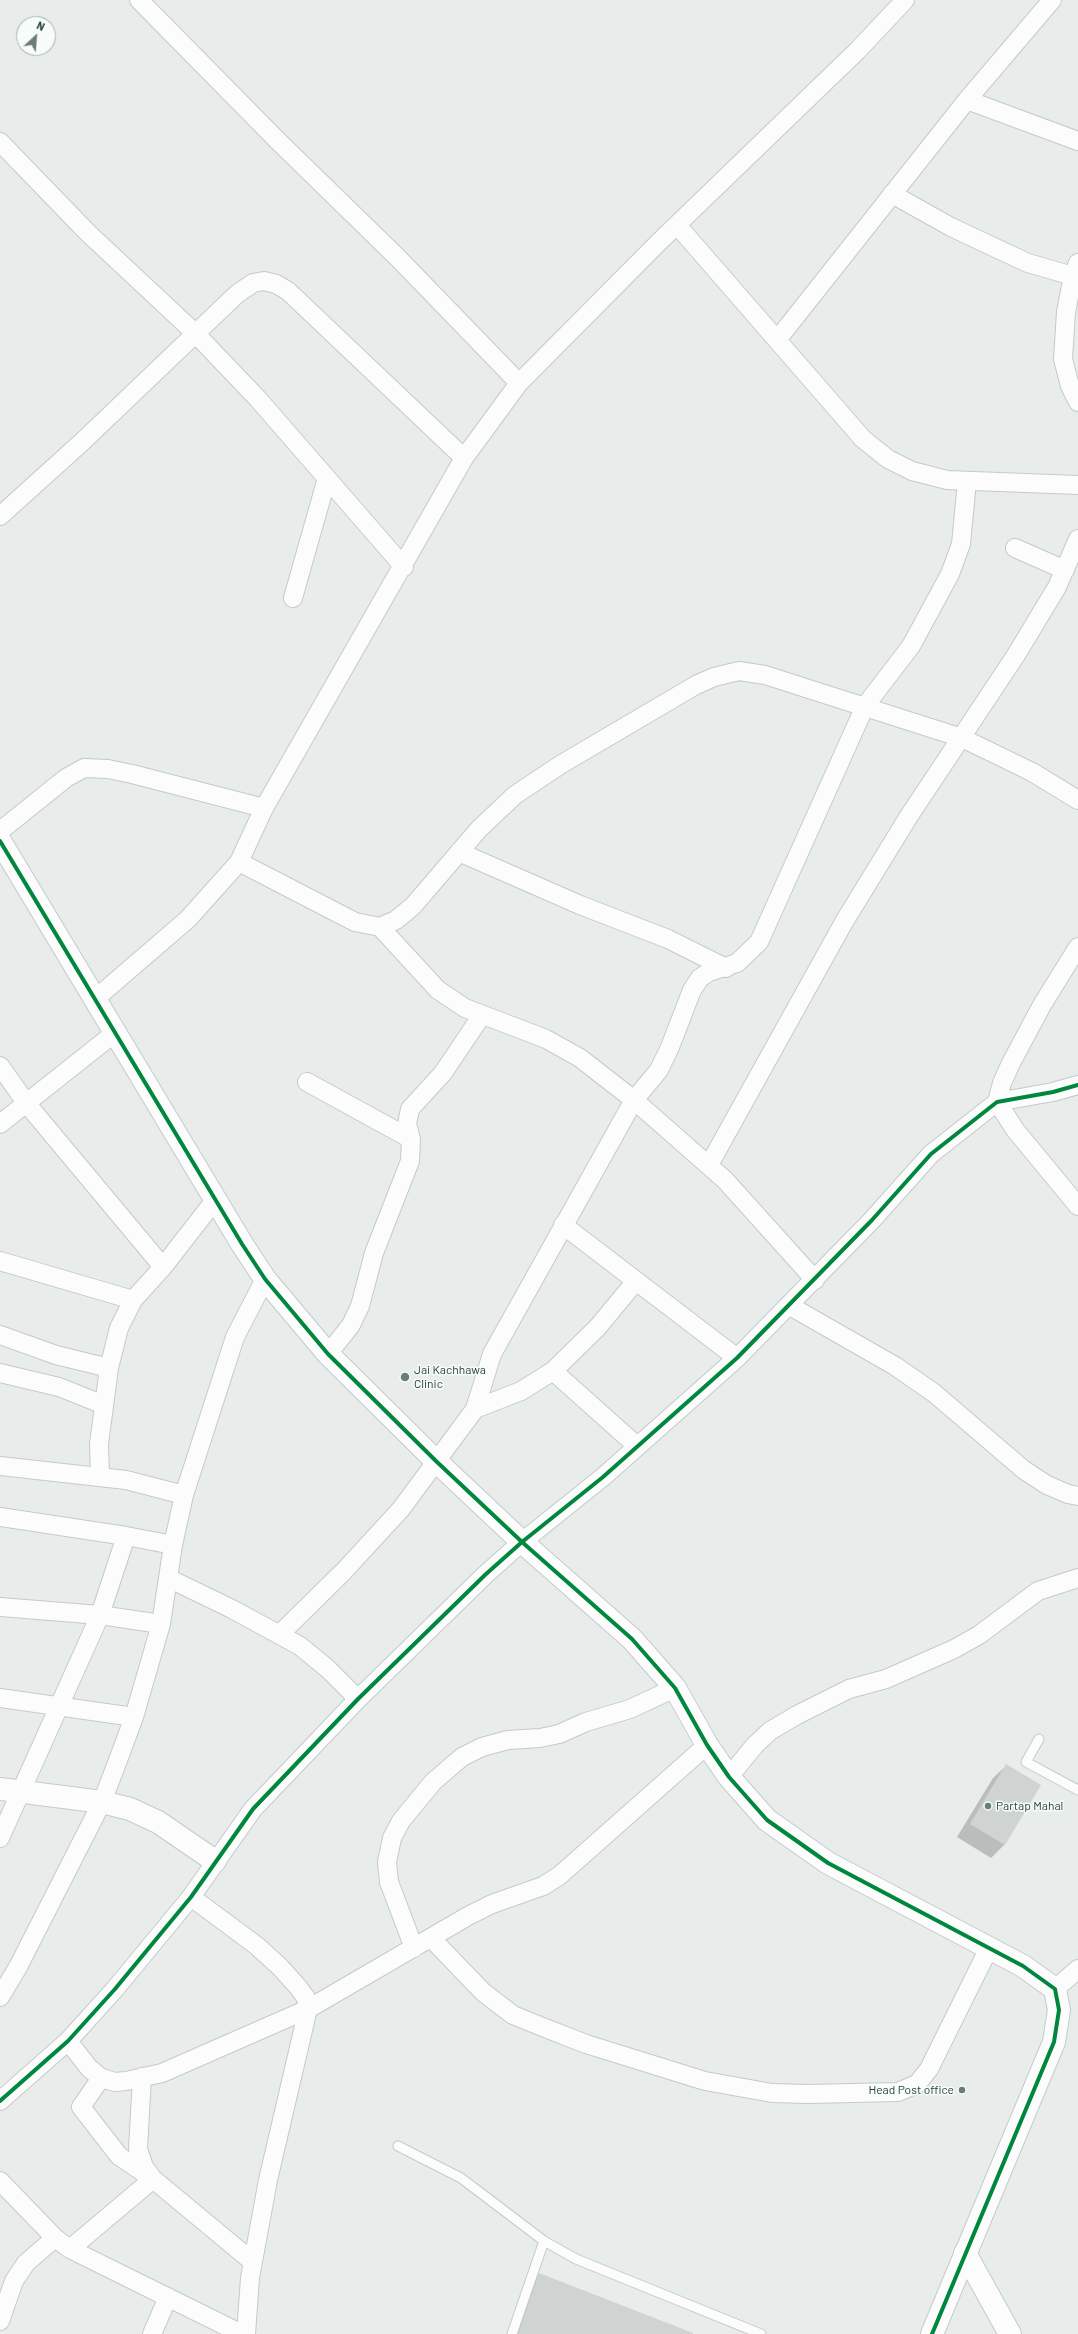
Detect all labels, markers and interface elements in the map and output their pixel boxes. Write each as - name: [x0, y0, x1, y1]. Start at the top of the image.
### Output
- north arrow: [16, 16, 56, 56]
- text: N: [35, 18, 47, 33]
- place label: Jai Kachhawa Clinic: [414, 1363, 486, 1391]
- marker: Jai Kachhawa Clinic: [399, 1371, 411, 1383]
- place label: Partap Mahal: [996, 1799, 1063, 1813]
- marker: Partap Mahal: [983, 1801, 993, 1811]
- place label: Head Post office: [868, 2083, 954, 2097]
- marker: Head Post office: [957, 2085, 967, 2095]

